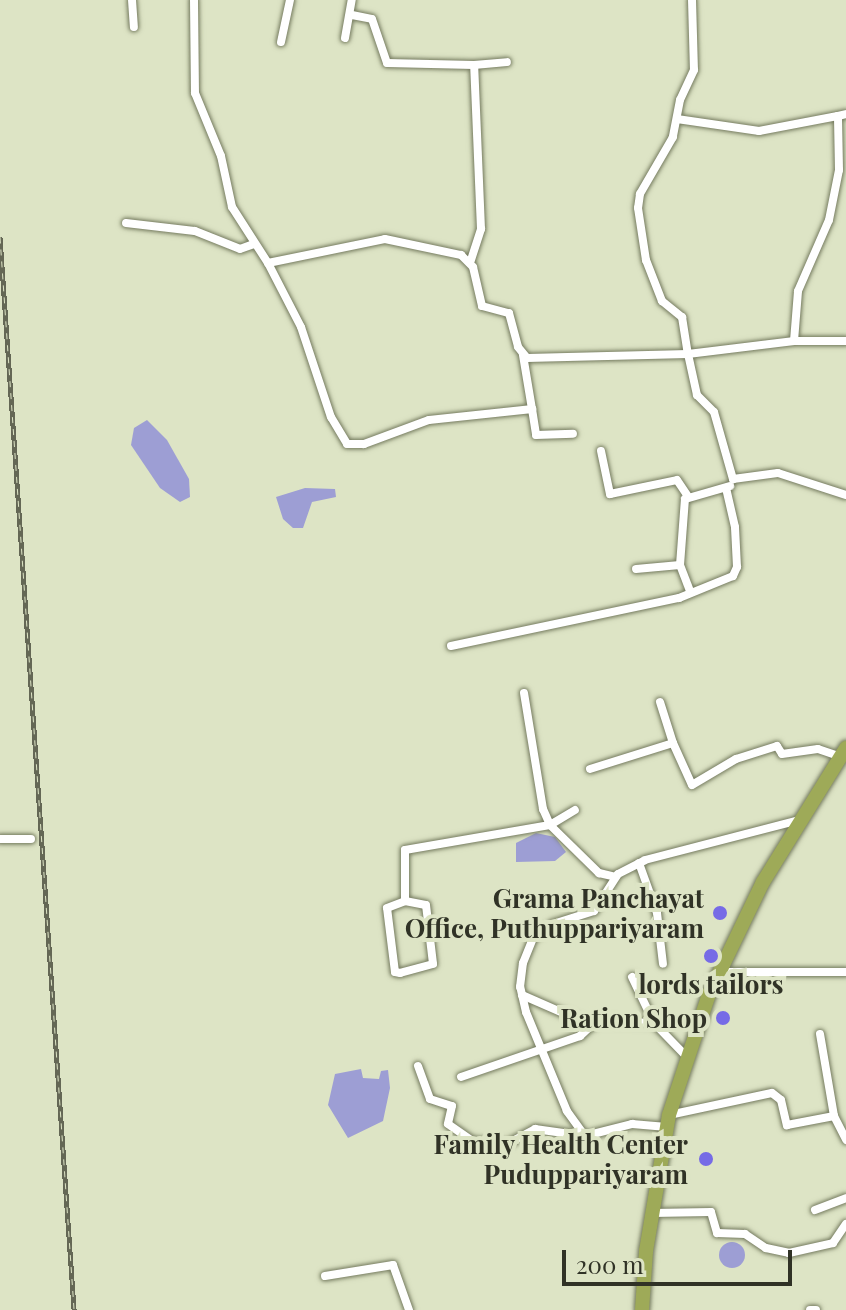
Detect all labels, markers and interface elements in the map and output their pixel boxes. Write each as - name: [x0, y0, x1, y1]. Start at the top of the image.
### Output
- place label: Grama Panchayat Office, Puthuppariyaram: [405, 882, 704, 944]
- marker: Grama Panchayat Office, Puthuppariyaram: [711, 904, 729, 922]
- marker: lords tailors: [702, 947, 720, 965]
- place label: lords tailors: [638, 968, 784, 1000]
- place label: Ration Shop: [560, 1002, 707, 1034]
- marker: Ration Shop: [714, 1009, 732, 1027]
- place label: Family Health Center Puduppariyaram: [433, 1128, 688, 1190]
- marker: Family Health Center Puduppariyaram: [695, 1148, 717, 1170]
- scale bar: [566, 1234, 796, 1284]
- text: 200 m: [576, 1248, 644, 1280]

